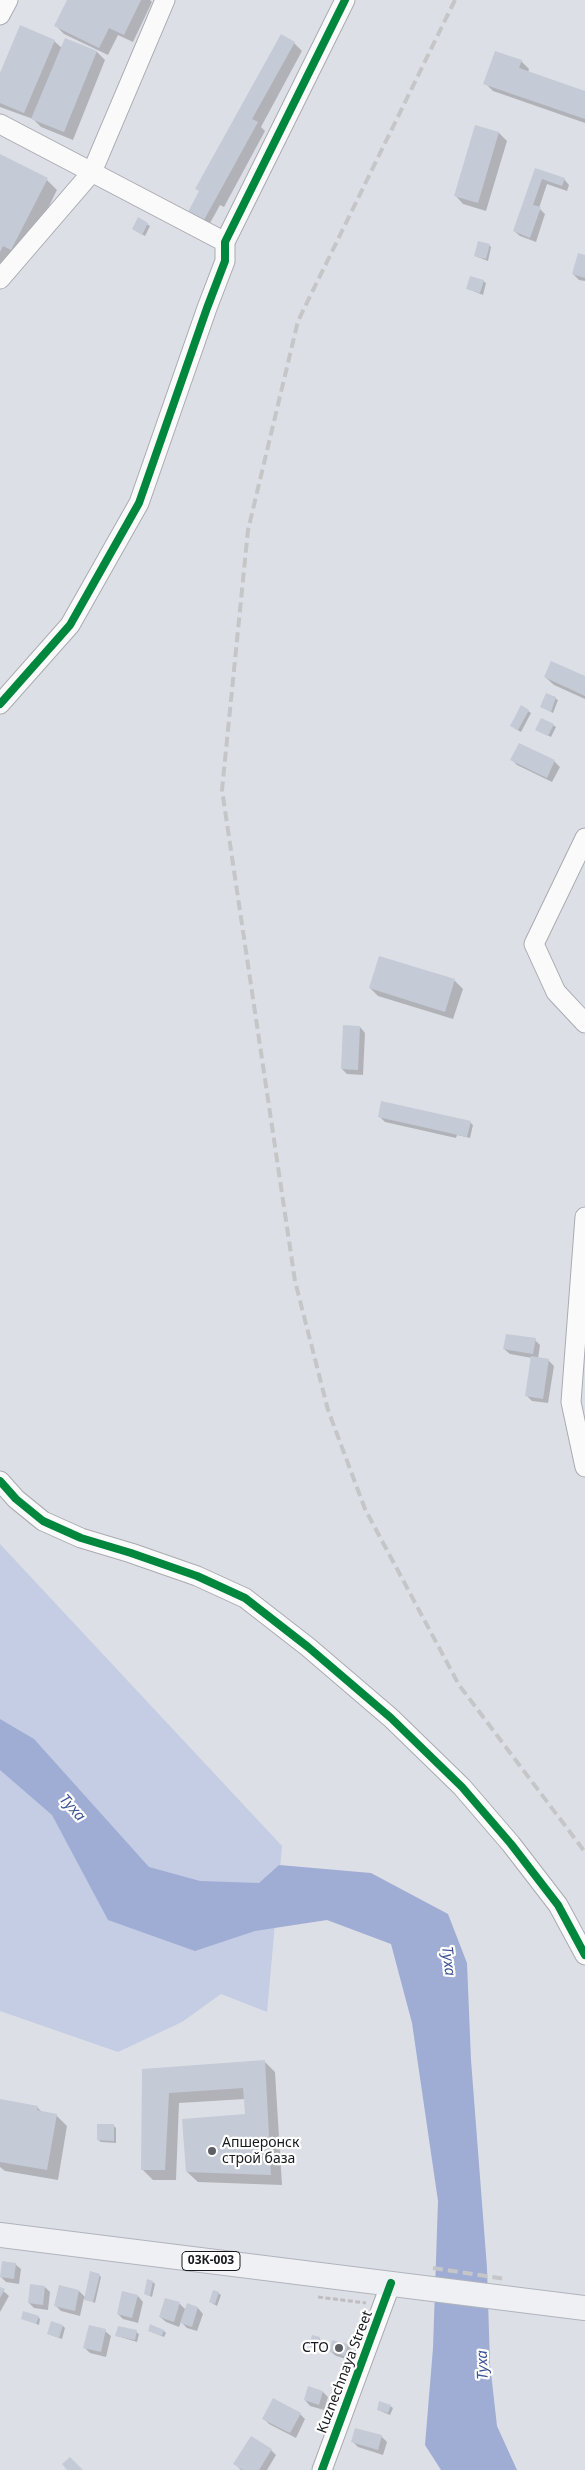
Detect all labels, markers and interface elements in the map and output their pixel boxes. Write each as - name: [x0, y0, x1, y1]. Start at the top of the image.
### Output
- water label: Туха: [55, 1791, 89, 1825]
- water label: Туха: [437, 1945, 459, 1977]
- place label: Апшеронск строй база: [222, 2135, 299, 2168]
- marker: Апшеронск строй база: [206, 2145, 218, 2157]
- road number: 03К-003: [182, 2252, 240, 2270]
- street label: Kuznechnaya Street: [314, 2308, 376, 2436]
- place label: СТО: [302, 2340, 329, 2356]
- marker: СТО: [333, 2342, 345, 2354]
- water label: Туха: [473, 2350, 493, 2380]

